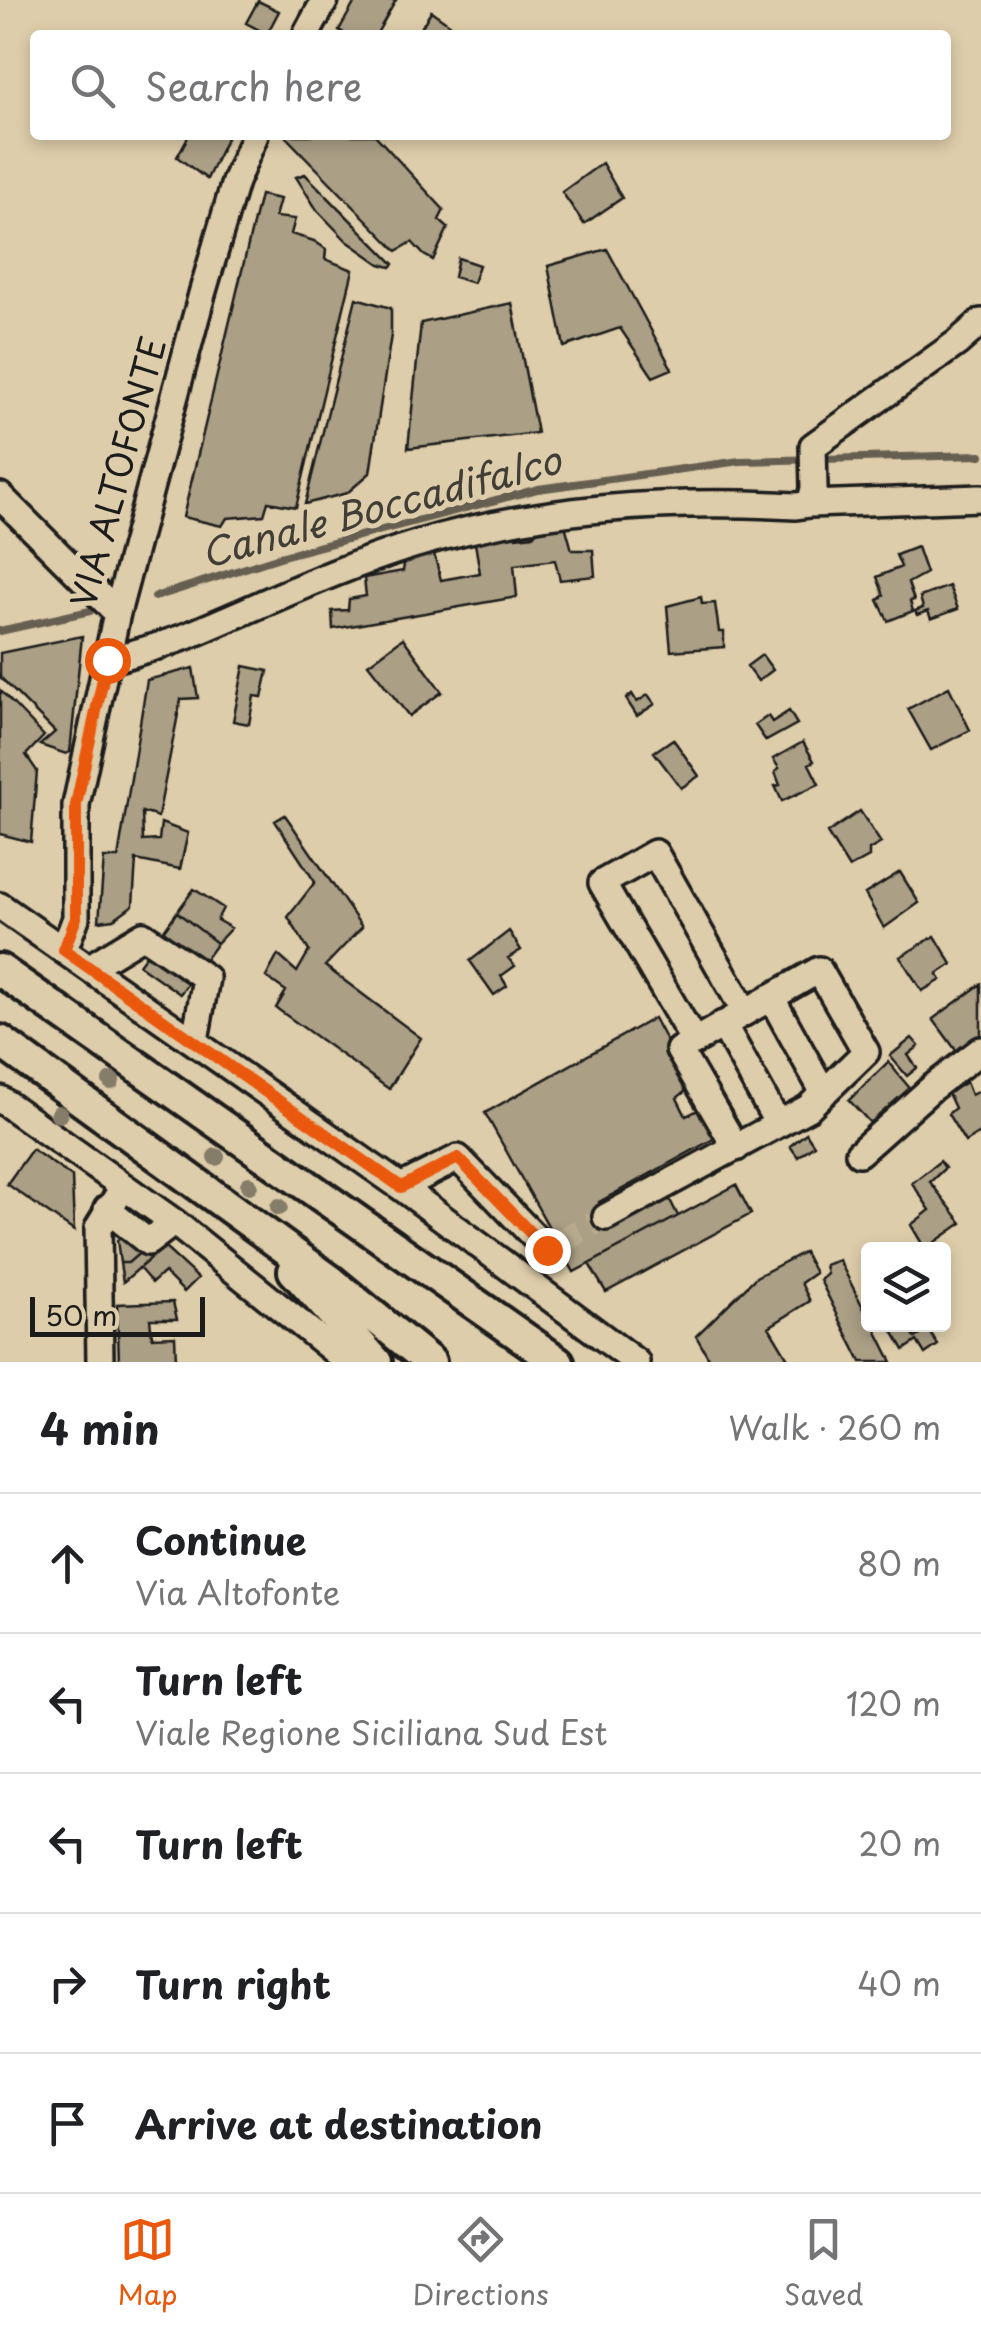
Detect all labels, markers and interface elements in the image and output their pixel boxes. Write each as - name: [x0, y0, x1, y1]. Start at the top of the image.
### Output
- search box: [30, 30, 951, 140]
- text: Search here: [145, 57, 362, 114]
- icon: search: [65, 58, 120, 113]
- street label: VIA ALTOFONTE: [55, 330, 178, 613]
- water label: Canale Boccadifalco: [194, 430, 568, 581]
- route start: [85, 638, 131, 684]
- route end: [525, 1228, 571, 1274]
- map controls: [861, 1242, 951, 1332]
- button: layers: [861, 1242, 951, 1332]
- scale bar: [30, 1292, 205, 1336]
- text: 50 m: [45, 1293, 118, 1336]
- text: 4 min: [40, 1396, 160, 1459]
- text: Walk · 260 m: [728, 1403, 941, 1451]
- text: Continue: [135, 1511, 306, 1568]
- icon: ahead: [40, 1536, 95, 1591]
- text: 80 m: [857, 1539, 941, 1587]
- text: Via Altofonte: [135, 1568, 340, 1616]
- text: Turn left: [135, 1651, 303, 1708]
- icon: left: [40, 1676, 95, 1731]
- text: 120 m: [846, 1679, 941, 1727]
- text: Viale Regione Siciliana Sud Est: [135, 1708, 608, 1756]
- text: Turn left: [135, 1815, 303, 1872]
- icon: left: [40, 1816, 95, 1871]
- text: 20 m: [859, 1819, 941, 1867]
- text: Turn right: [135, 1955, 331, 2012]
- icon: right: [40, 1956, 95, 2011]
- text: 40 m: [857, 1959, 941, 2007]
- text: Arrive at destination: [135, 2095, 543, 2152]
- icon: arrive: [40, 2096, 95, 2151]
- tab: Map: [118, 2212, 177, 2315]
- tab: Directions: [413, 2212, 549, 2315]
- tab: Saved: [784, 2212, 863, 2315]

